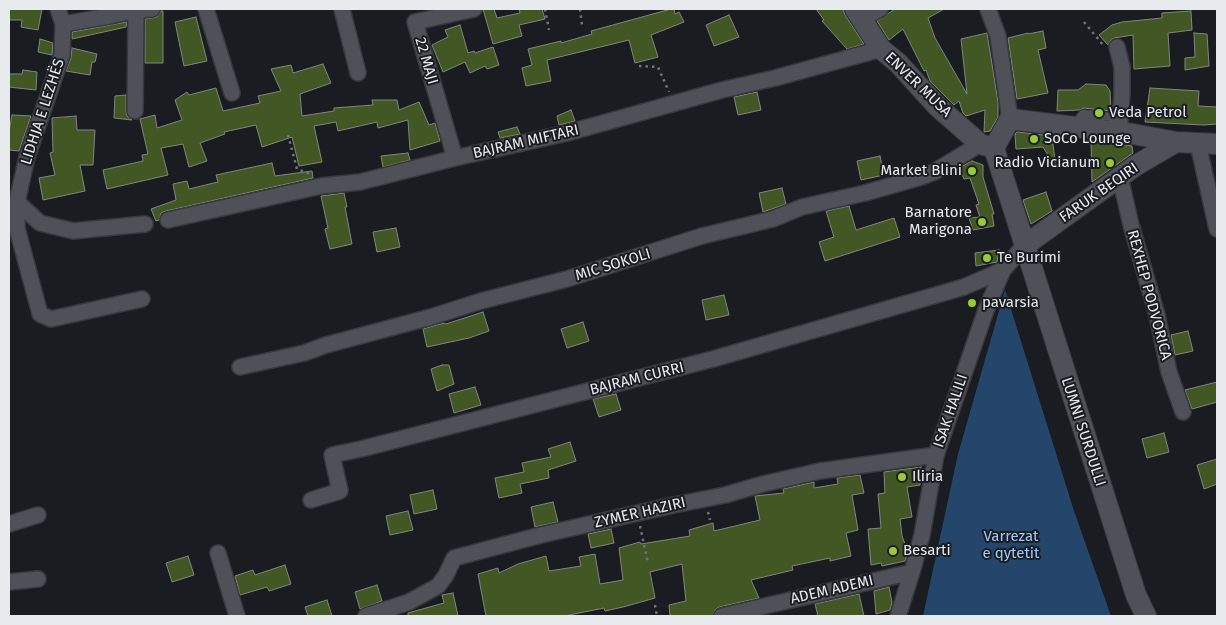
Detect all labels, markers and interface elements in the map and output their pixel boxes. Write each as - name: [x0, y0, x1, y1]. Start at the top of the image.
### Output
- street label: 22 MAJI: [411, 35, 441, 87]
- street label: ENVER MUSA: [881, 49, 955, 121]
- street label: LIDHJA E LEZHËS: [17, 57, 69, 167]
- place label: Veda Petrol: [1109, 104, 1187, 122]
- marker: Veda Petrol: [1093, 107, 1105, 119]
- street label: BAJRAM MIFTARI: [471, 121, 581, 163]
- place label: SoCo Lounge: [1044, 130, 1131, 148]
- marker: SoCo Lounge: [1028, 133, 1040, 145]
- place label: Radio Vicianum: [994, 154, 1100, 172]
- marker: Radio Vicianum: [1104, 157, 1116, 169]
- street label: FARUK BEQIRI: [1056, 159, 1142, 227]
- place label: Market Blini: [881, 162, 962, 180]
- marker: Market Blini: [966, 165, 978, 177]
- place label: Barnatore Marigona: [905, 204, 972, 239]
- marker: Barnatore Marigona: [976, 216, 988, 228]
- street label: REXHEP PODVORICA: [1123, 228, 1175, 362]
- street label: MIC SOKOLI: [573, 245, 653, 285]
- place label: Te Burimi: [997, 249, 1061, 267]
- marker: Te Burimi: [981, 252, 993, 264]
- place label: pavarsia: [982, 294, 1039, 312]
- marker: pavarsia: [966, 297, 978, 309]
- street label: BAJRAM CURRI: [588, 359, 686, 399]
- street label: ISAK HALILI: [930, 372, 972, 450]
- street label: LUMNI SURDULLI: [1057, 375, 1109, 489]
- place label: Iliria: [912, 468, 943, 486]
- marker: Iliria: [896, 471, 908, 483]
- street label: ZYMER HAZIRI: [593, 494, 687, 532]
- park label: Varrezat e qytetit: [983, 528, 1039, 563]
- place label: Besarti: [903, 542, 951, 560]
- marker: Besarti: [887, 545, 899, 557]
- street label: ADEM ADEMI: [789, 572, 875, 608]

